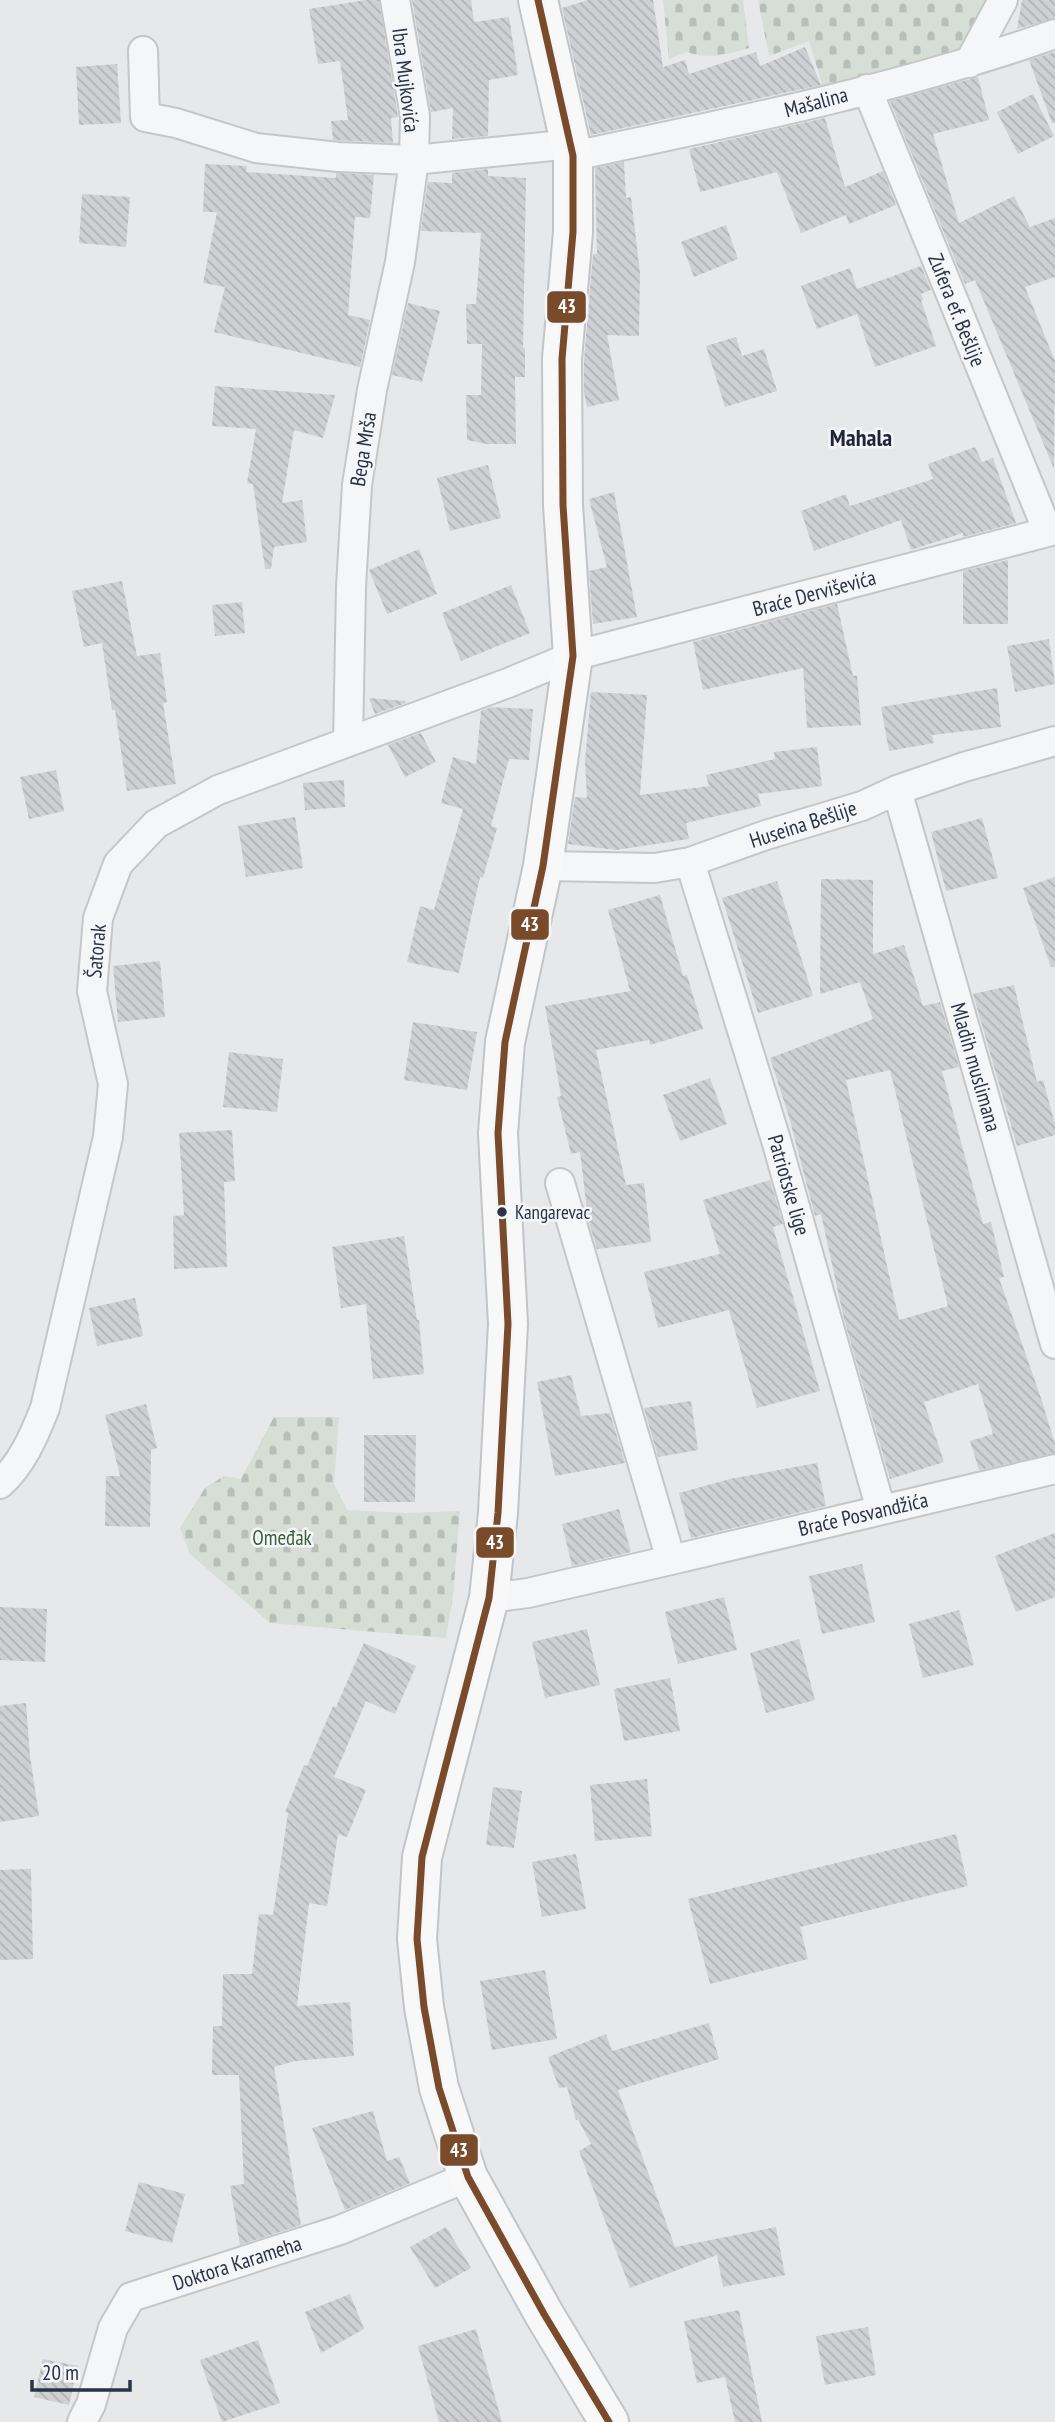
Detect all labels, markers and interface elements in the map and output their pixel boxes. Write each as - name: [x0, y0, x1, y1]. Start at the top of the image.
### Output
- street label: Ibra Mujkovića: [386, 26, 426, 134]
- street label: Mašalina: [781, 81, 851, 123]
- street label: Zufera ef. Bešlije: [922, 250, 992, 370]
- line badge: 43: [546, 290, 587, 324]
- text: 43: [558, 294, 576, 318]
- street label: Bega Mrša: [344, 410, 382, 488]
- district label: Mahala: [830, 422, 892, 453]
- street label: Braće Derviševića: [749, 564, 879, 622]
- street label: Huseina Bešlije: [746, 794, 860, 854]
- line badge: 43: [510, 908, 550, 941]
- text: 43: [521, 912, 539, 936]
- street label: Šatorak: [80, 923, 112, 979]
- street label: Mladih muslimana: [945, 999, 1007, 1135]
- street label: Patriotske lige: [762, 1131, 816, 1239]
- place label: Kangarevac: [515, 1200, 590, 1224]
- marker: Kangarevac: [495, 1205, 509, 1219]
- street label: Braće Posvandžića: [796, 1486, 930, 1542]
- park label: Omeđak: [252, 1524, 312, 1551]
- line badge: 43: [475, 1526, 515, 1559]
- text: 43: [486, 1530, 504, 1554]
- line badge: 43: [439, 2133, 479, 2167]
- text: 43: [450, 2138, 468, 2162]
- street label: Doktora Karameha: [169, 2229, 305, 2297]
- scale bar: [32, 2348, 130, 2392]
- text: 20 m: [42, 2359, 79, 2386]

